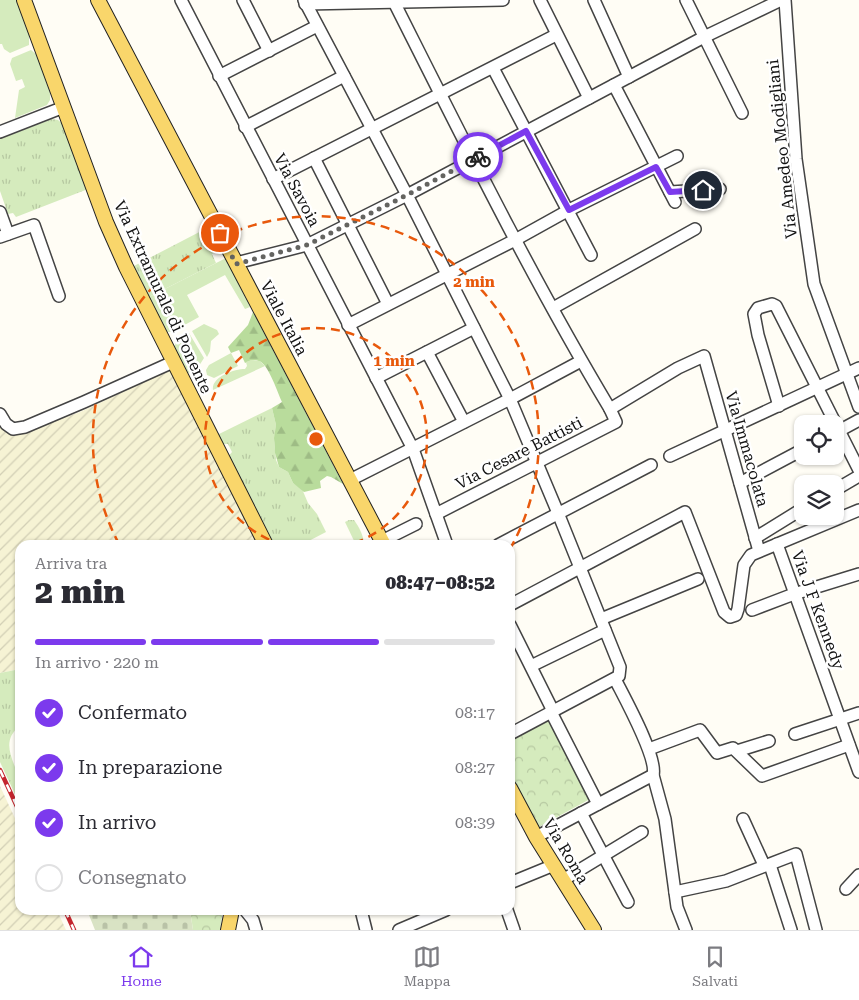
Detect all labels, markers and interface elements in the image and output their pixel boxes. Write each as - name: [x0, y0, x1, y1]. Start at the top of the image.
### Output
- street label: Via Amedeo Modigliani: [763, 58, 801, 240]
- courier: [453, 132, 503, 182]
- icon: bike: [464, 143, 492, 171]
- street label: Via Savoia: [270, 150, 324, 230]
- pin: [682, 169, 724, 211]
- icon: home: [689, 176, 717, 204]
- street label: Via Extramurale di Ponente: [110, 198, 216, 397]
- pin: [199, 212, 241, 254]
- icon: bag: [206, 219, 234, 247]
- text: 2 min: [453, 273, 495, 291]
- street label: Viale Italia: [256, 277, 312, 359]
- text: 1 min: [373, 352, 415, 370]
- street label: Via Immacolata: [721, 389, 773, 509]
- street label: Via Cesare Battisti: [452, 413, 586, 493]
- map controls: [794, 415, 844, 525]
- button: locate: [794, 415, 844, 465]
- centre of rings: [307, 430, 325, 448]
- button: layers: [794, 475, 844, 525]
- street label: Via J F Kennedy: [788, 548, 849, 673]
- text: Arriva tra: [35, 554, 107, 573]
- text: 08:47–08:52: [386, 571, 495, 594]
- text: 2 min: [35, 573, 125, 611]
- text: In arrivo · 220 m: [35, 653, 159, 672]
- icon: check: [35, 699, 63, 727]
- text: Confermato: [78, 701, 187, 724]
- text: 08:17: [455, 703, 495, 722]
- icon: check: [35, 754, 63, 782]
- text: In preparazione: [78, 756, 222, 779]
- text: 08:27: [455, 758, 495, 777]
- icon: check: [35, 809, 63, 837]
- text: In arrivo: [78, 811, 156, 834]
- text: 08:39: [455, 813, 495, 832]
- street label: Via Roma: [539, 815, 593, 887]
- text: Consegnato: [78, 866, 187, 889]
- tab: Home: [121, 943, 162, 989]
- tab: Mappa: [404, 943, 450, 989]
- tab: Salvati: [692, 943, 738, 989]

